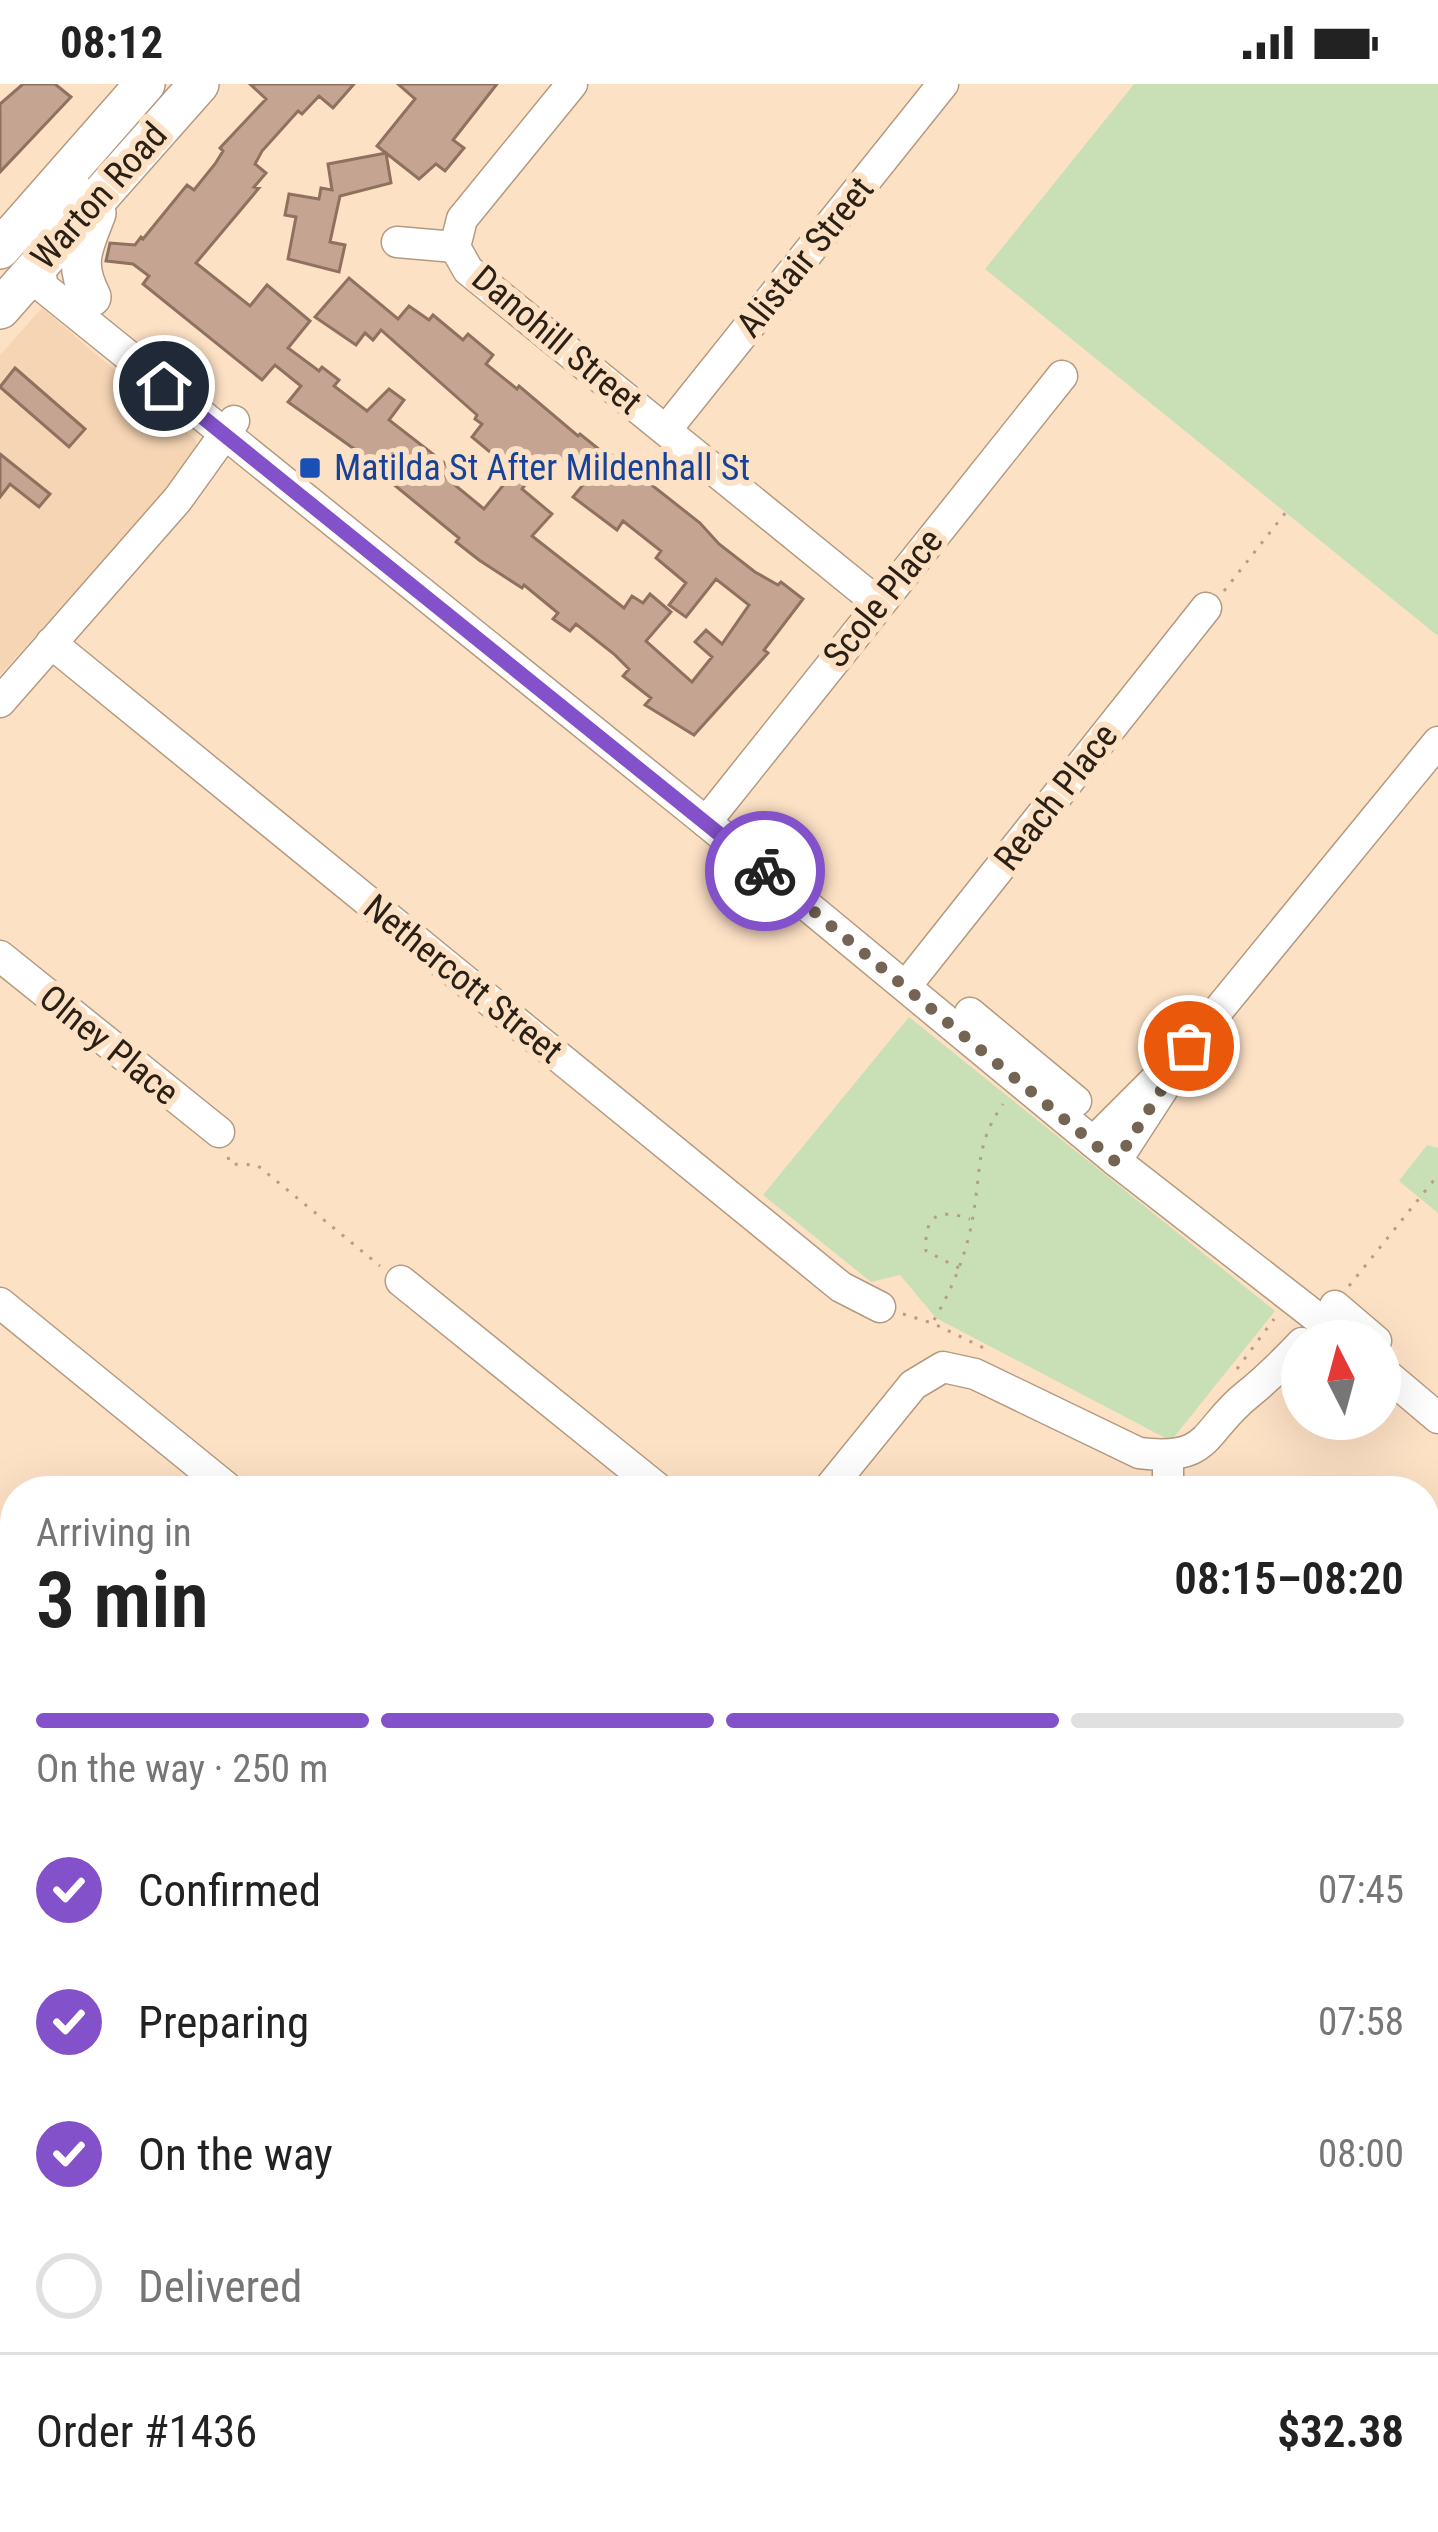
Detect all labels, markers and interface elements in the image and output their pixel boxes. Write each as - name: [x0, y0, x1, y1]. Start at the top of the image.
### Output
- text: 08:12: [60, 16, 163, 69]
- street label: Warton Road: [22, 114, 176, 278]
- street label: Alistair Street: [728, 169, 882, 345]
- street label: Danohill Street: [464, 257, 650, 423]
- pin: [113, 335, 215, 437]
- icon: home: [131, 353, 197, 419]
- place label: Matilda St After Mildenhall St: [334, 447, 750, 489]
- marker: Matilda St After Mildenhall St: [297, 455, 323, 481]
- street label: Scole Place: [815, 520, 951, 676]
- street label: Reach Place: [986, 715, 1126, 879]
- courier: [705, 811, 825, 931]
- icon: bike: [732, 838, 798, 904]
- street label: Nethercott Street: [355, 886, 571, 1072]
- street label: Olney Place: [31, 976, 187, 1114]
- pin: [1138, 995, 1240, 1097]
- icon: bag: [1156, 1013, 1222, 1079]
- north arrow: [1281, 1320, 1401, 1440]
- map controls: [1281, 1320, 1401, 1440]
- text: Arriving in: [36, 1510, 192, 1556]
- text: 08:15–08:20: [1174, 1552, 1404, 1605]
- text: 3 min: [36, 1555, 209, 1646]
- text: On the way · 250 m: [36, 1746, 328, 1792]
- icon: check: [36, 1857, 102, 1923]
- text: Confirmed: [138, 1864, 321, 1917]
- text: 07:45: [1318, 1867, 1404, 1913]
- icon: check: [36, 1989, 102, 2055]
- text: Preparing: [138, 1996, 309, 2049]
- text: 07:58: [1318, 1999, 1404, 2045]
- icon: check: [36, 2121, 102, 2187]
- text: On the way: [138, 2128, 333, 2181]
- text: 08:00: [1318, 2131, 1404, 2177]
- text: Delivered: [138, 2260, 302, 2313]
- text: Order #1436: [36, 2405, 257, 2458]
- text: $32.38: [1277, 2405, 1404, 2458]

